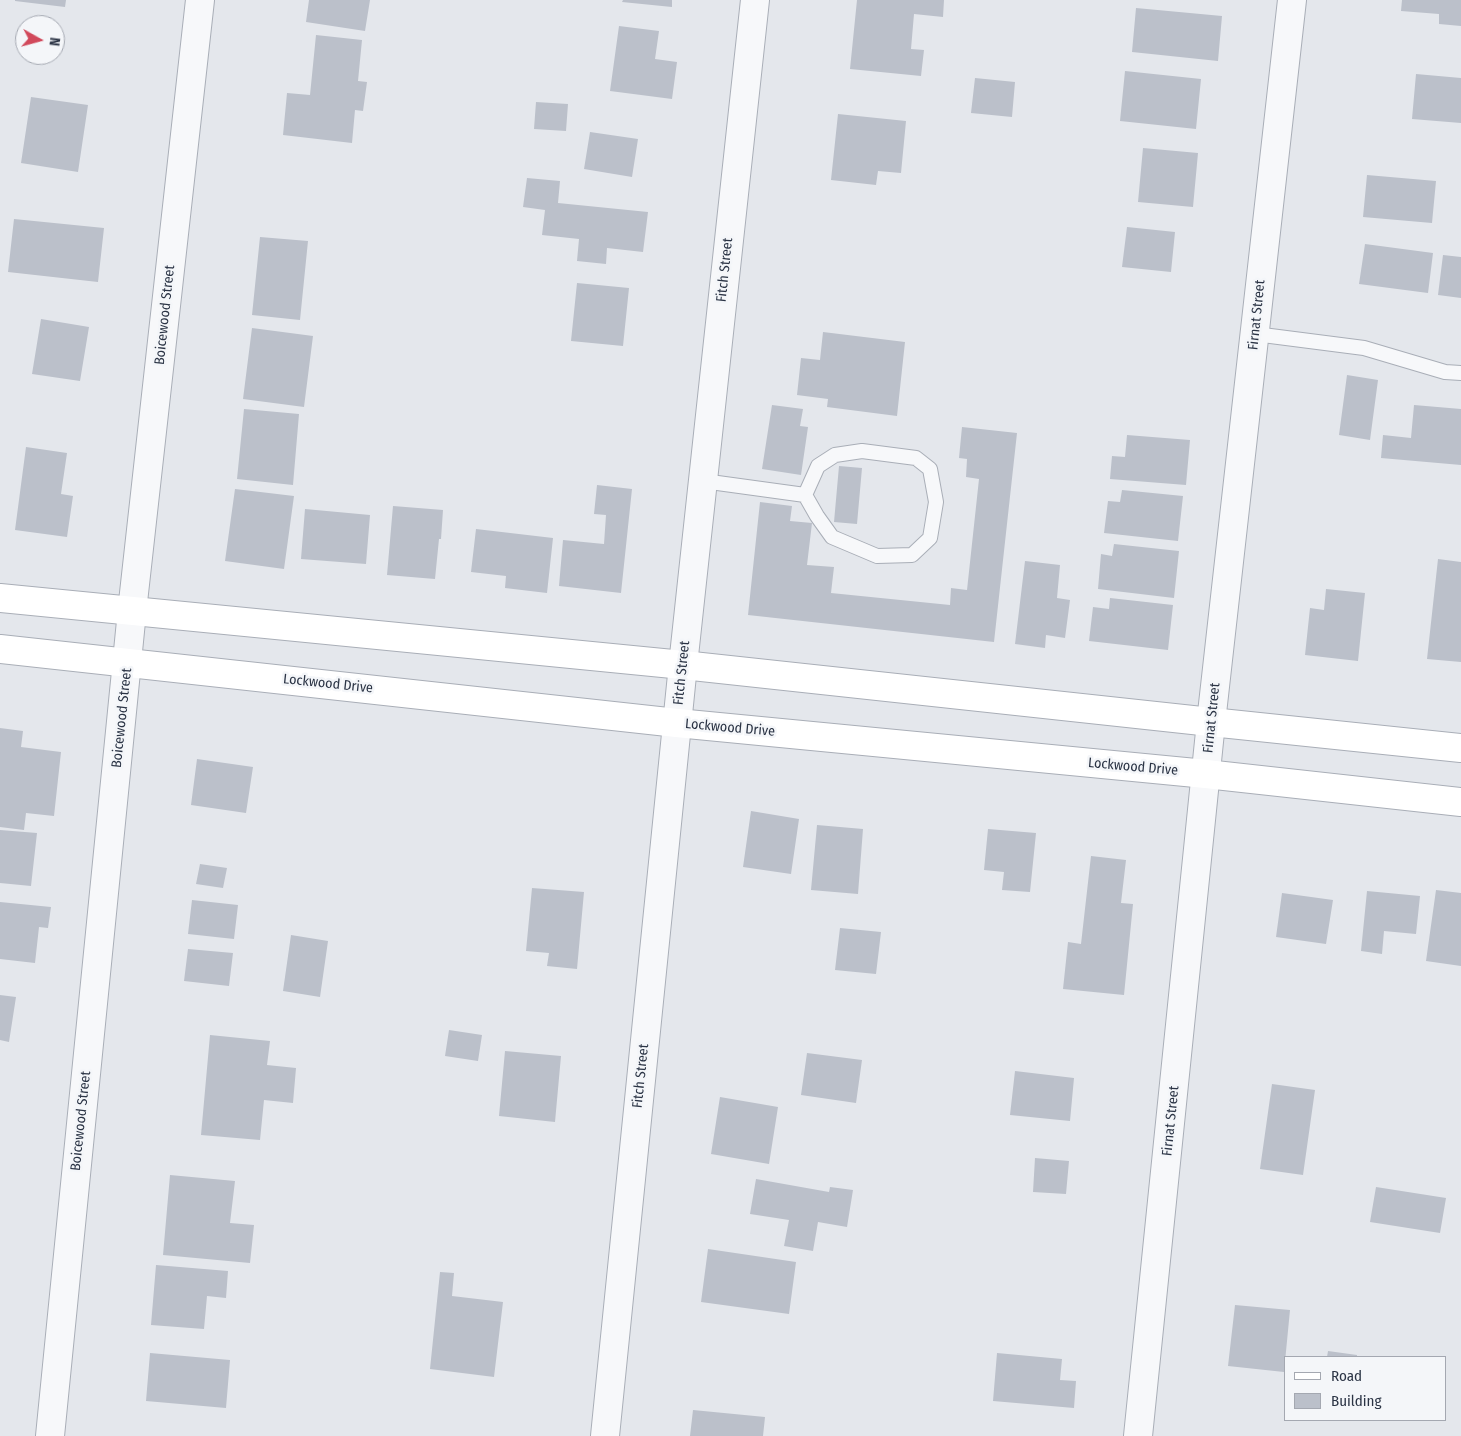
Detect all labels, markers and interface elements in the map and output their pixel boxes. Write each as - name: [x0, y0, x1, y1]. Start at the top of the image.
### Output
- north arrow: [15, 15, 65, 65]
- text: N: [45, 37, 63, 47]
- street label: Fitch Street: [713, 237, 737, 303]
- street label: Boicewood Street: [151, 264, 179, 366]
- street label: Firnat Street: [1245, 279, 1269, 351]
- street label: Fitch Street: [670, 640, 694, 706]
- street label: Boicewood Street: [108, 667, 136, 769]
- street label: Lockwood Drive: [282, 671, 374, 697]
- street label: Firnat Street: [1200, 682, 1224, 754]
- street label: Lockwood Drive: [684, 716, 776, 740]
- street label: Lockwood Drive: [1087, 755, 1179, 779]
- street label: Fitch Street: [629, 1043, 653, 1109]
- street label: Boicewood Street: [67, 1070, 95, 1172]
- street label: Firnat Street: [1159, 1085, 1183, 1157]
- legend: [1284, 1356, 1446, 1421]
- text: Road: [1331, 1367, 1362, 1385]
- text: Building: [1331, 1392, 1382, 1410]

